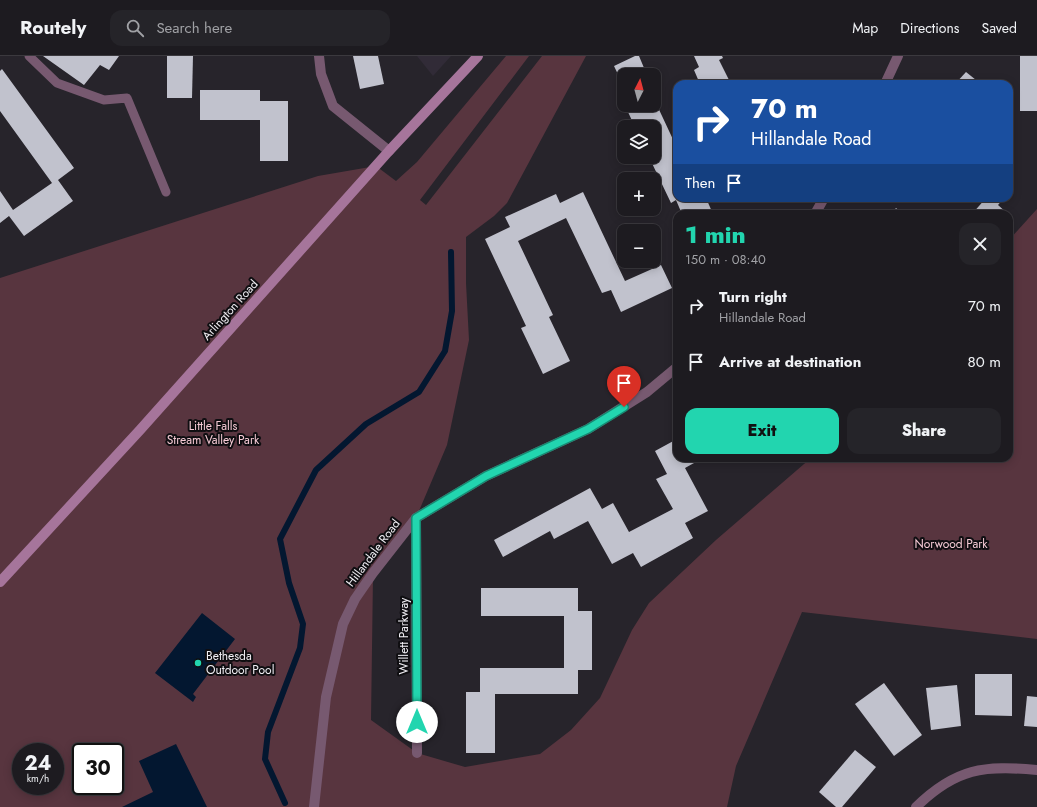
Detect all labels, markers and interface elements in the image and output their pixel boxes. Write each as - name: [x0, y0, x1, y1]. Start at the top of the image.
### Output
- search box: [110, 10, 390, 46]
- text: Routely: [20, 14, 86, 41]
- icon: search: [124, 17, 146, 39]
- text: Search here: [156, 17, 232, 39]
- text: Map: [852, 18, 878, 38]
- text: Directions: [900, 18, 960, 38]
- text: Saved: [982, 18, 1017, 38]
- north arrow: [617, 68, 661, 112]
- map controls: [617, 68, 661, 268]
- text: 70 m: [751, 88, 818, 129]
- icon: right: [685, 96, 737, 148]
- button: layers: [617, 120, 661, 164]
- text: Hillandale Road: [751, 126, 872, 152]
- button: +: [617, 172, 661, 216]
- text: Then: [685, 172, 715, 194]
- icon: arrive: [723, 172, 745, 194]
- text: 1 min: [685, 217, 746, 252]
- button: close: [959, 223, 1001, 265]
- button: −: [617, 224, 661, 268]
- text: 150 m · 08:40: [685, 250, 766, 269]
- street label: Arlington Road: [198, 276, 262, 344]
- text: Turn right: [719, 286, 787, 308]
- icon: right: [685, 295, 707, 317]
- text: 70 m: [968, 295, 1001, 317]
- text: Hillandale Road: [719, 308, 806, 327]
- icon: arrive: [685, 351, 707, 373]
- text: Arrive at destination: [719, 351, 861, 373]
- text: 80 m: [968, 351, 1001, 373]
- pin: [607, 366, 641, 407]
- icon: arrive: [613, 372, 635, 394]
- button: Exit: [685, 408, 839, 454]
- button: Share: [847, 408, 1001, 454]
- park label: Little Falls Stream Valley Park: [167, 417, 260, 449]
- street label: Hillandale Road: [342, 516, 404, 590]
- park label: Norwood Park: [914, 535, 988, 553]
- street label: Willett Parkway: [395, 597, 413, 674]
- place label: Bethesda Outdoor Pool: [206, 647, 274, 679]
- marker: Bethesda Outdoor Pool: [193, 658, 203, 668]
- position arrow: [396, 701, 438, 743]
- speed limit sign: 30: [72, 743, 124, 795]
- text: 24: [24, 749, 52, 778]
- text: km/h: [27, 771, 49, 786]

